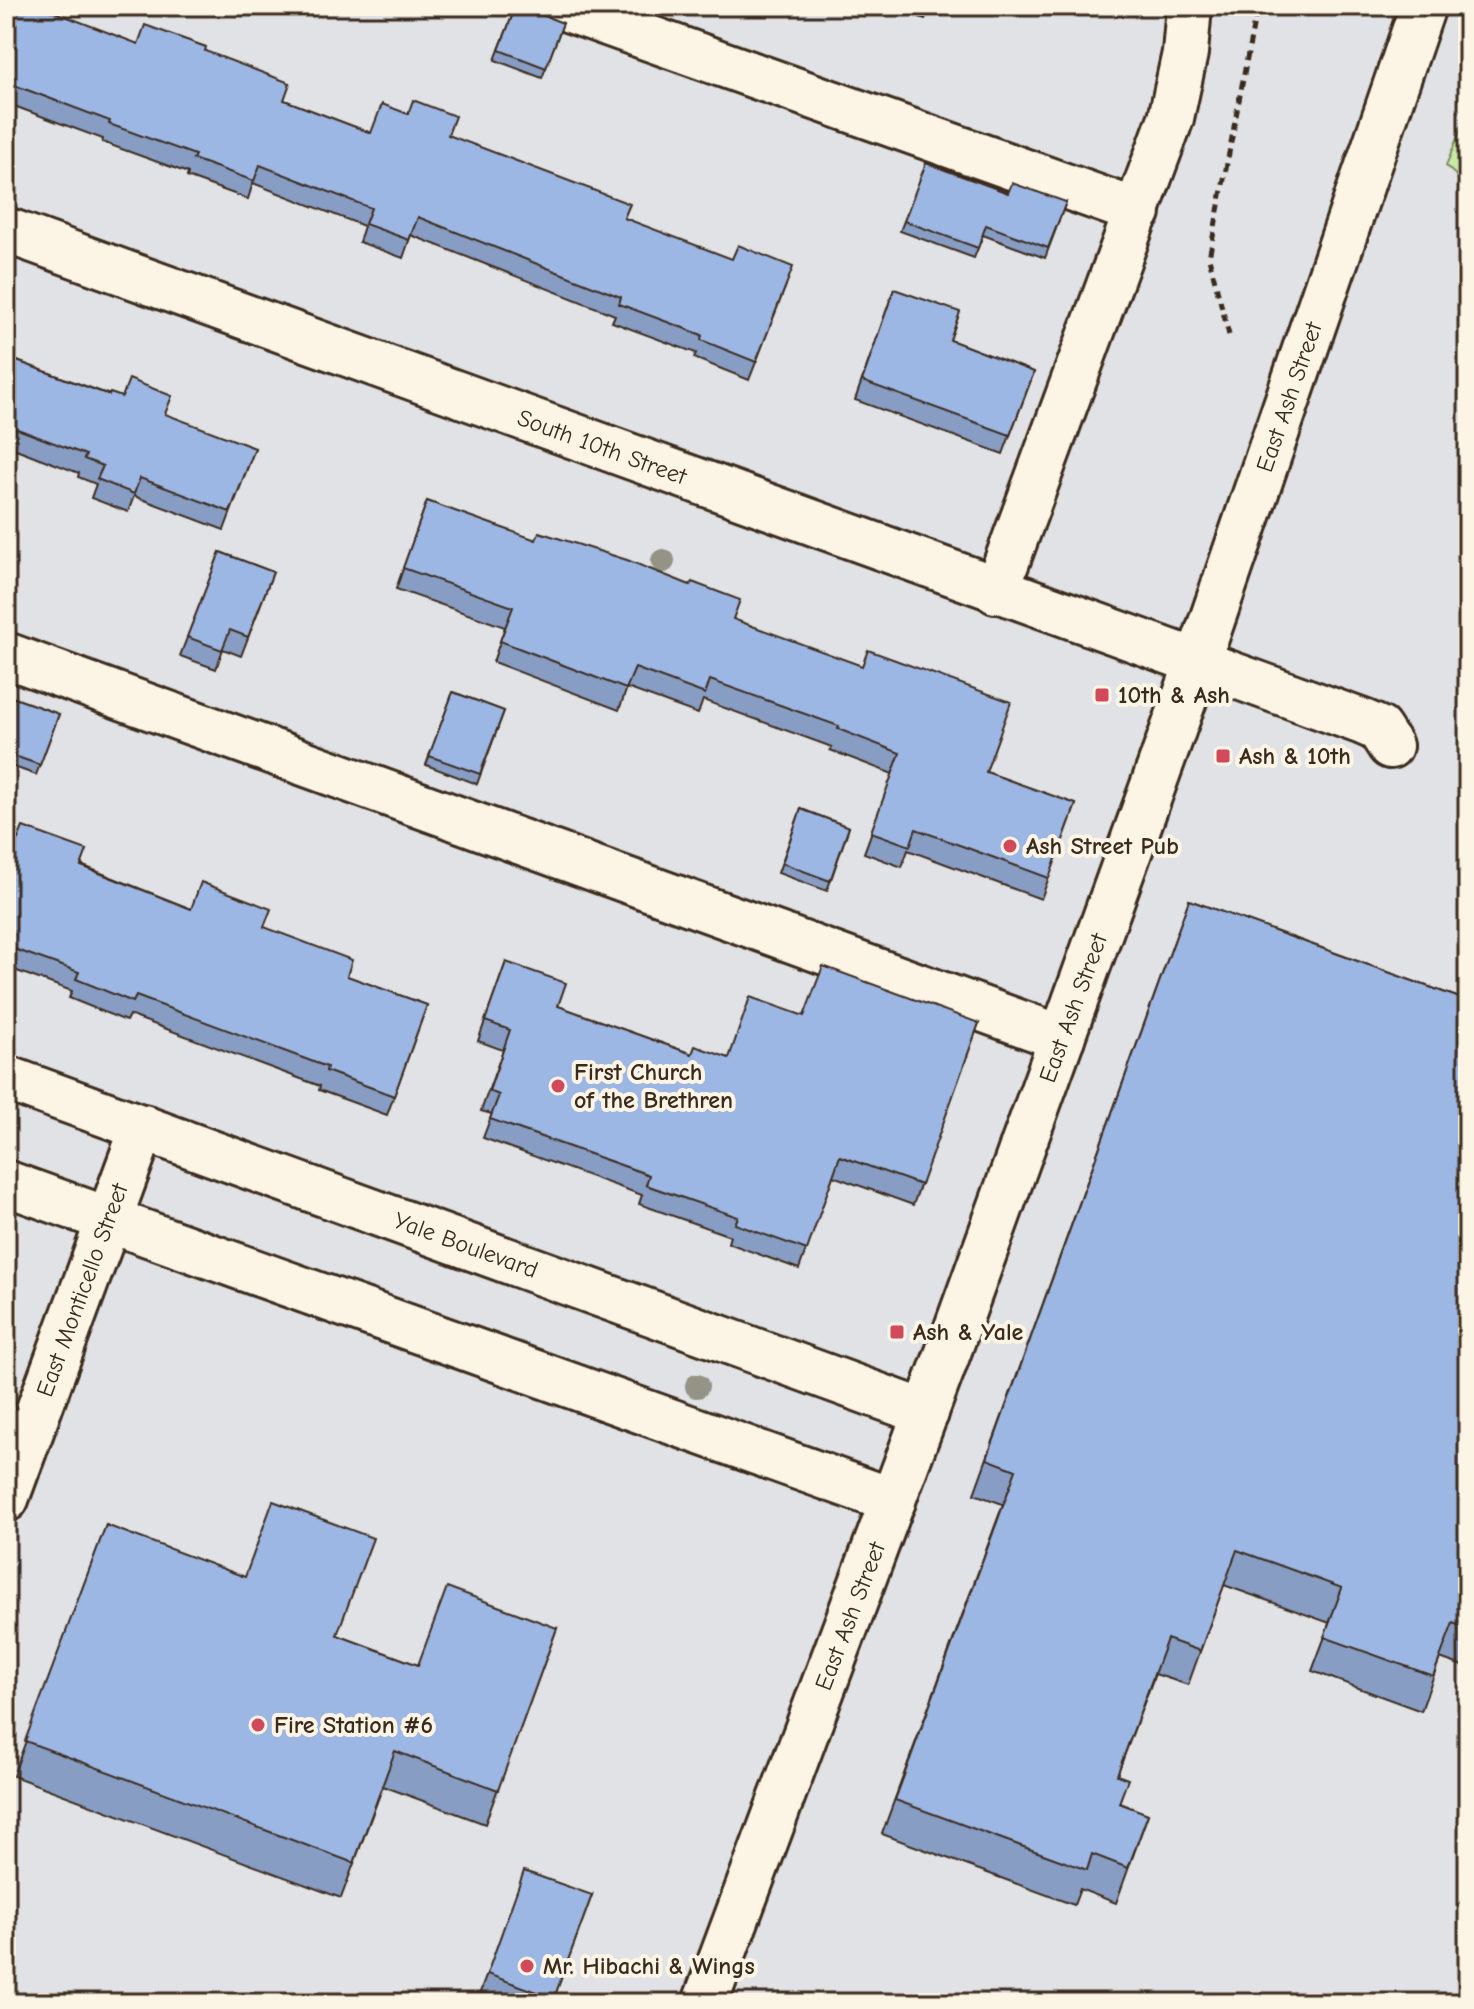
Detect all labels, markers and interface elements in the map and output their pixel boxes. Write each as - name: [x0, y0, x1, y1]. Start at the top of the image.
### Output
- street label: East Ash Street: [1250, 317, 1328, 476]
- street label: South 10th Street: [514, 403, 691, 491]
- place label: 10th & Ash: [1118, 681, 1230, 709]
- marker: 10th & Ash: [1093, 686, 1111, 704]
- place label: Ash & 10th: [1239, 742, 1351, 770]
- marker: Ash & 10th: [1214, 747, 1232, 765]
- place label: Ash Street Pub: [1026, 832, 1179, 860]
- marker: Ash Street Pub: [1001, 837, 1019, 855]
- street label: East Ash Street: [1033, 929, 1113, 1086]
- place label: First Church of the Brethren: [574, 1058, 733, 1114]
- marker: First Church of the Brethren: [549, 1077, 567, 1095]
- street label: East Monticello Street: [30, 1178, 134, 1401]
- street label: Yale Boulevard: [390, 1206, 542, 1284]
- place label: Ash & Yale: [913, 1318, 1024, 1346]
- marker: Ash & Yale: [888, 1323, 906, 1341]
- street label: East Ash Street: [809, 1537, 892, 1694]
- place label: Fire Station #6: [274, 1711, 433, 1739]
- marker: Fire Station #6: [249, 1716, 267, 1734]
- place label: Mr. Hibachi & Wings: [543, 1952, 755, 1980]
- marker: Mr. Hibachi & Wings: [518, 1957, 536, 1975]

